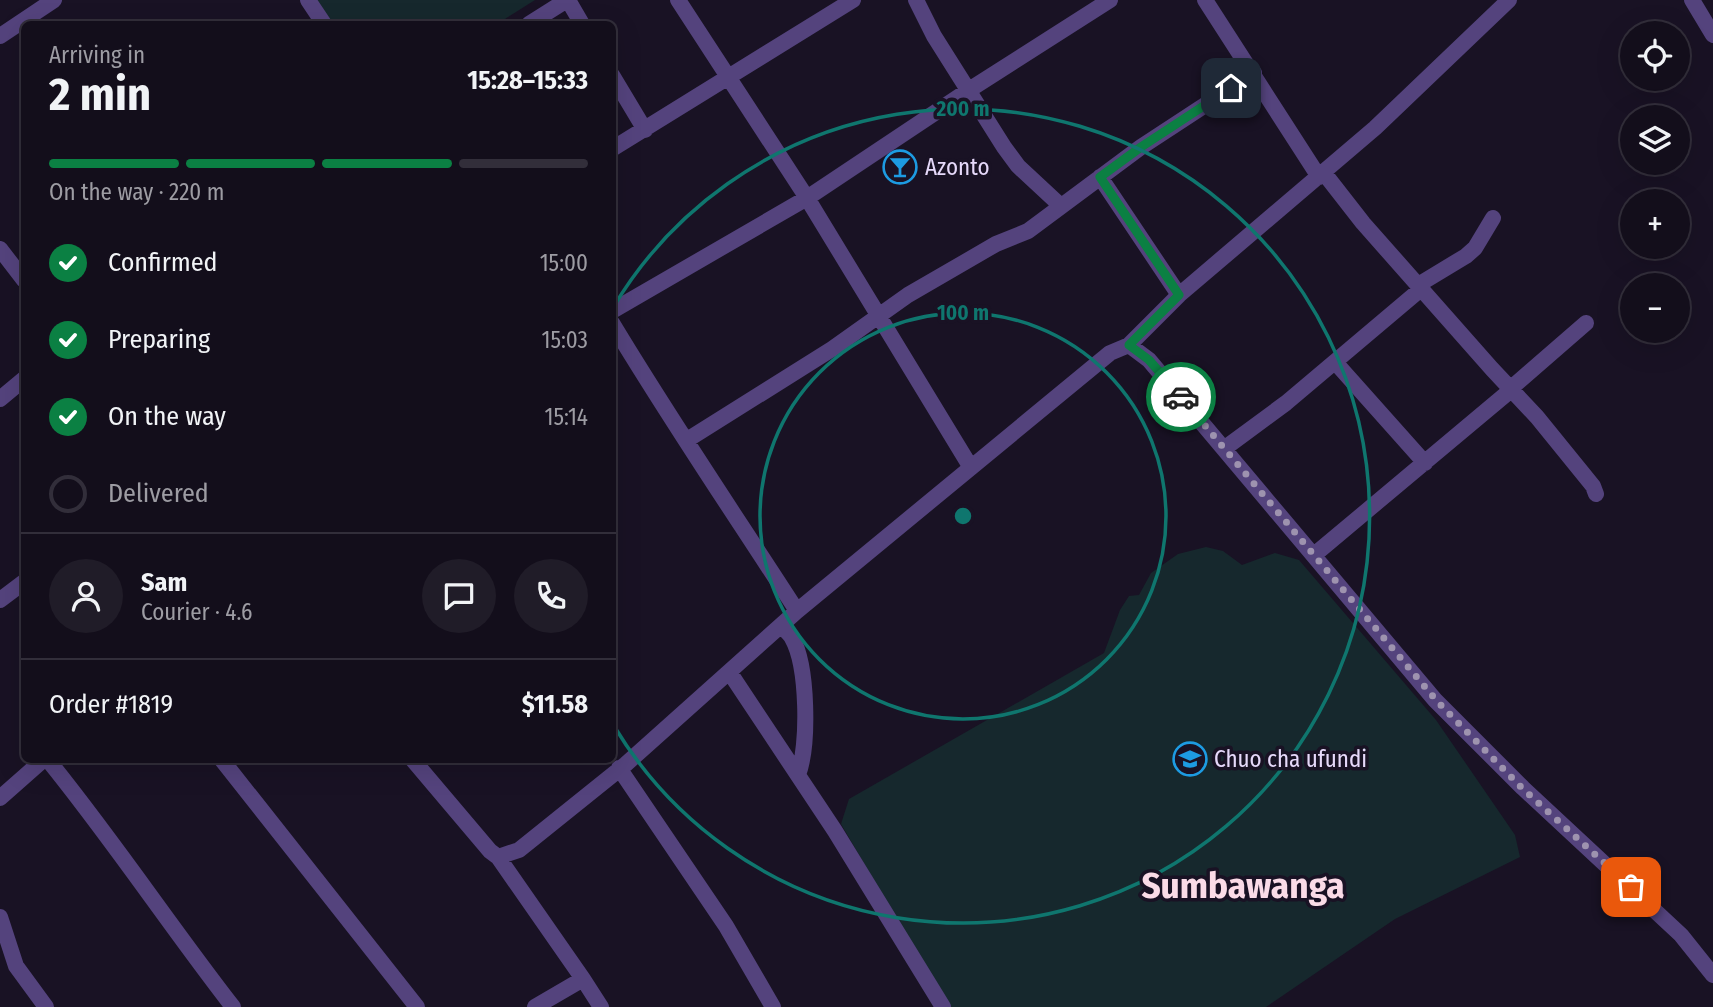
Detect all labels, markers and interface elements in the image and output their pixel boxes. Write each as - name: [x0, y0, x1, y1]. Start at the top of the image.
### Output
- map controls: [1620, 21, 1690, 343]
- button: locate: [1620, 21, 1690, 91]
- text: Arriving in: [49, 41, 145, 69]
- pin: [1201, 58, 1261, 118]
- text: 15:28–15:33: [467, 65, 588, 96]
- text: 2 min: [49, 67, 151, 122]
- icon: home: [1212, 69, 1250, 107]
- text: 200 m: [935, 96, 990, 122]
- button: layers: [1620, 105, 1690, 175]
- bar icon: Azonto: [881, 148, 919, 186]
- place label: Azonto: [925, 153, 990, 181]
- text: On the way · 220 m: [49, 178, 224, 206]
- button: +: [1620, 189, 1690, 259]
- icon: check: [49, 244, 87, 282]
- text: Confirmed: [108, 247, 218, 278]
- text: 15:00: [540, 249, 588, 277]
- button: −: [1620, 273, 1690, 343]
- text: 100 m: [937, 300, 989, 326]
- icon: check: [49, 321, 87, 359]
- text: Preparing: [108, 324, 210, 355]
- text: 15:03: [541, 326, 588, 354]
- courier: [1146, 362, 1216, 432]
- icon: car: [1162, 378, 1200, 416]
- icon: check: [49, 398, 87, 436]
- text: On the way: [108, 401, 226, 432]
- text: 15:14: [544, 403, 588, 431]
- text: Delivered: [108, 478, 209, 509]
- centre of rings: [951, 504, 975, 528]
- button: person: [49, 559, 123, 633]
- button: chat: [422, 559, 496, 633]
- button: phone: [514, 559, 588, 633]
- text: Sam: [141, 567, 187, 598]
- text: Courier · 4.6: [141, 598, 252, 626]
- text: Order #1819: [49, 689, 173, 720]
- text: $11.58: [522, 689, 588, 720]
- school or university icon: Chuo cha ufundi: [1171, 740, 1209, 778]
- place label: Chuo cha ufundi: [1214, 745, 1367, 773]
- pin: [1601, 857, 1661, 917]
- district label: Sumbawanga: [1141, 863, 1345, 908]
- icon: bag: [1612, 868, 1650, 906]

